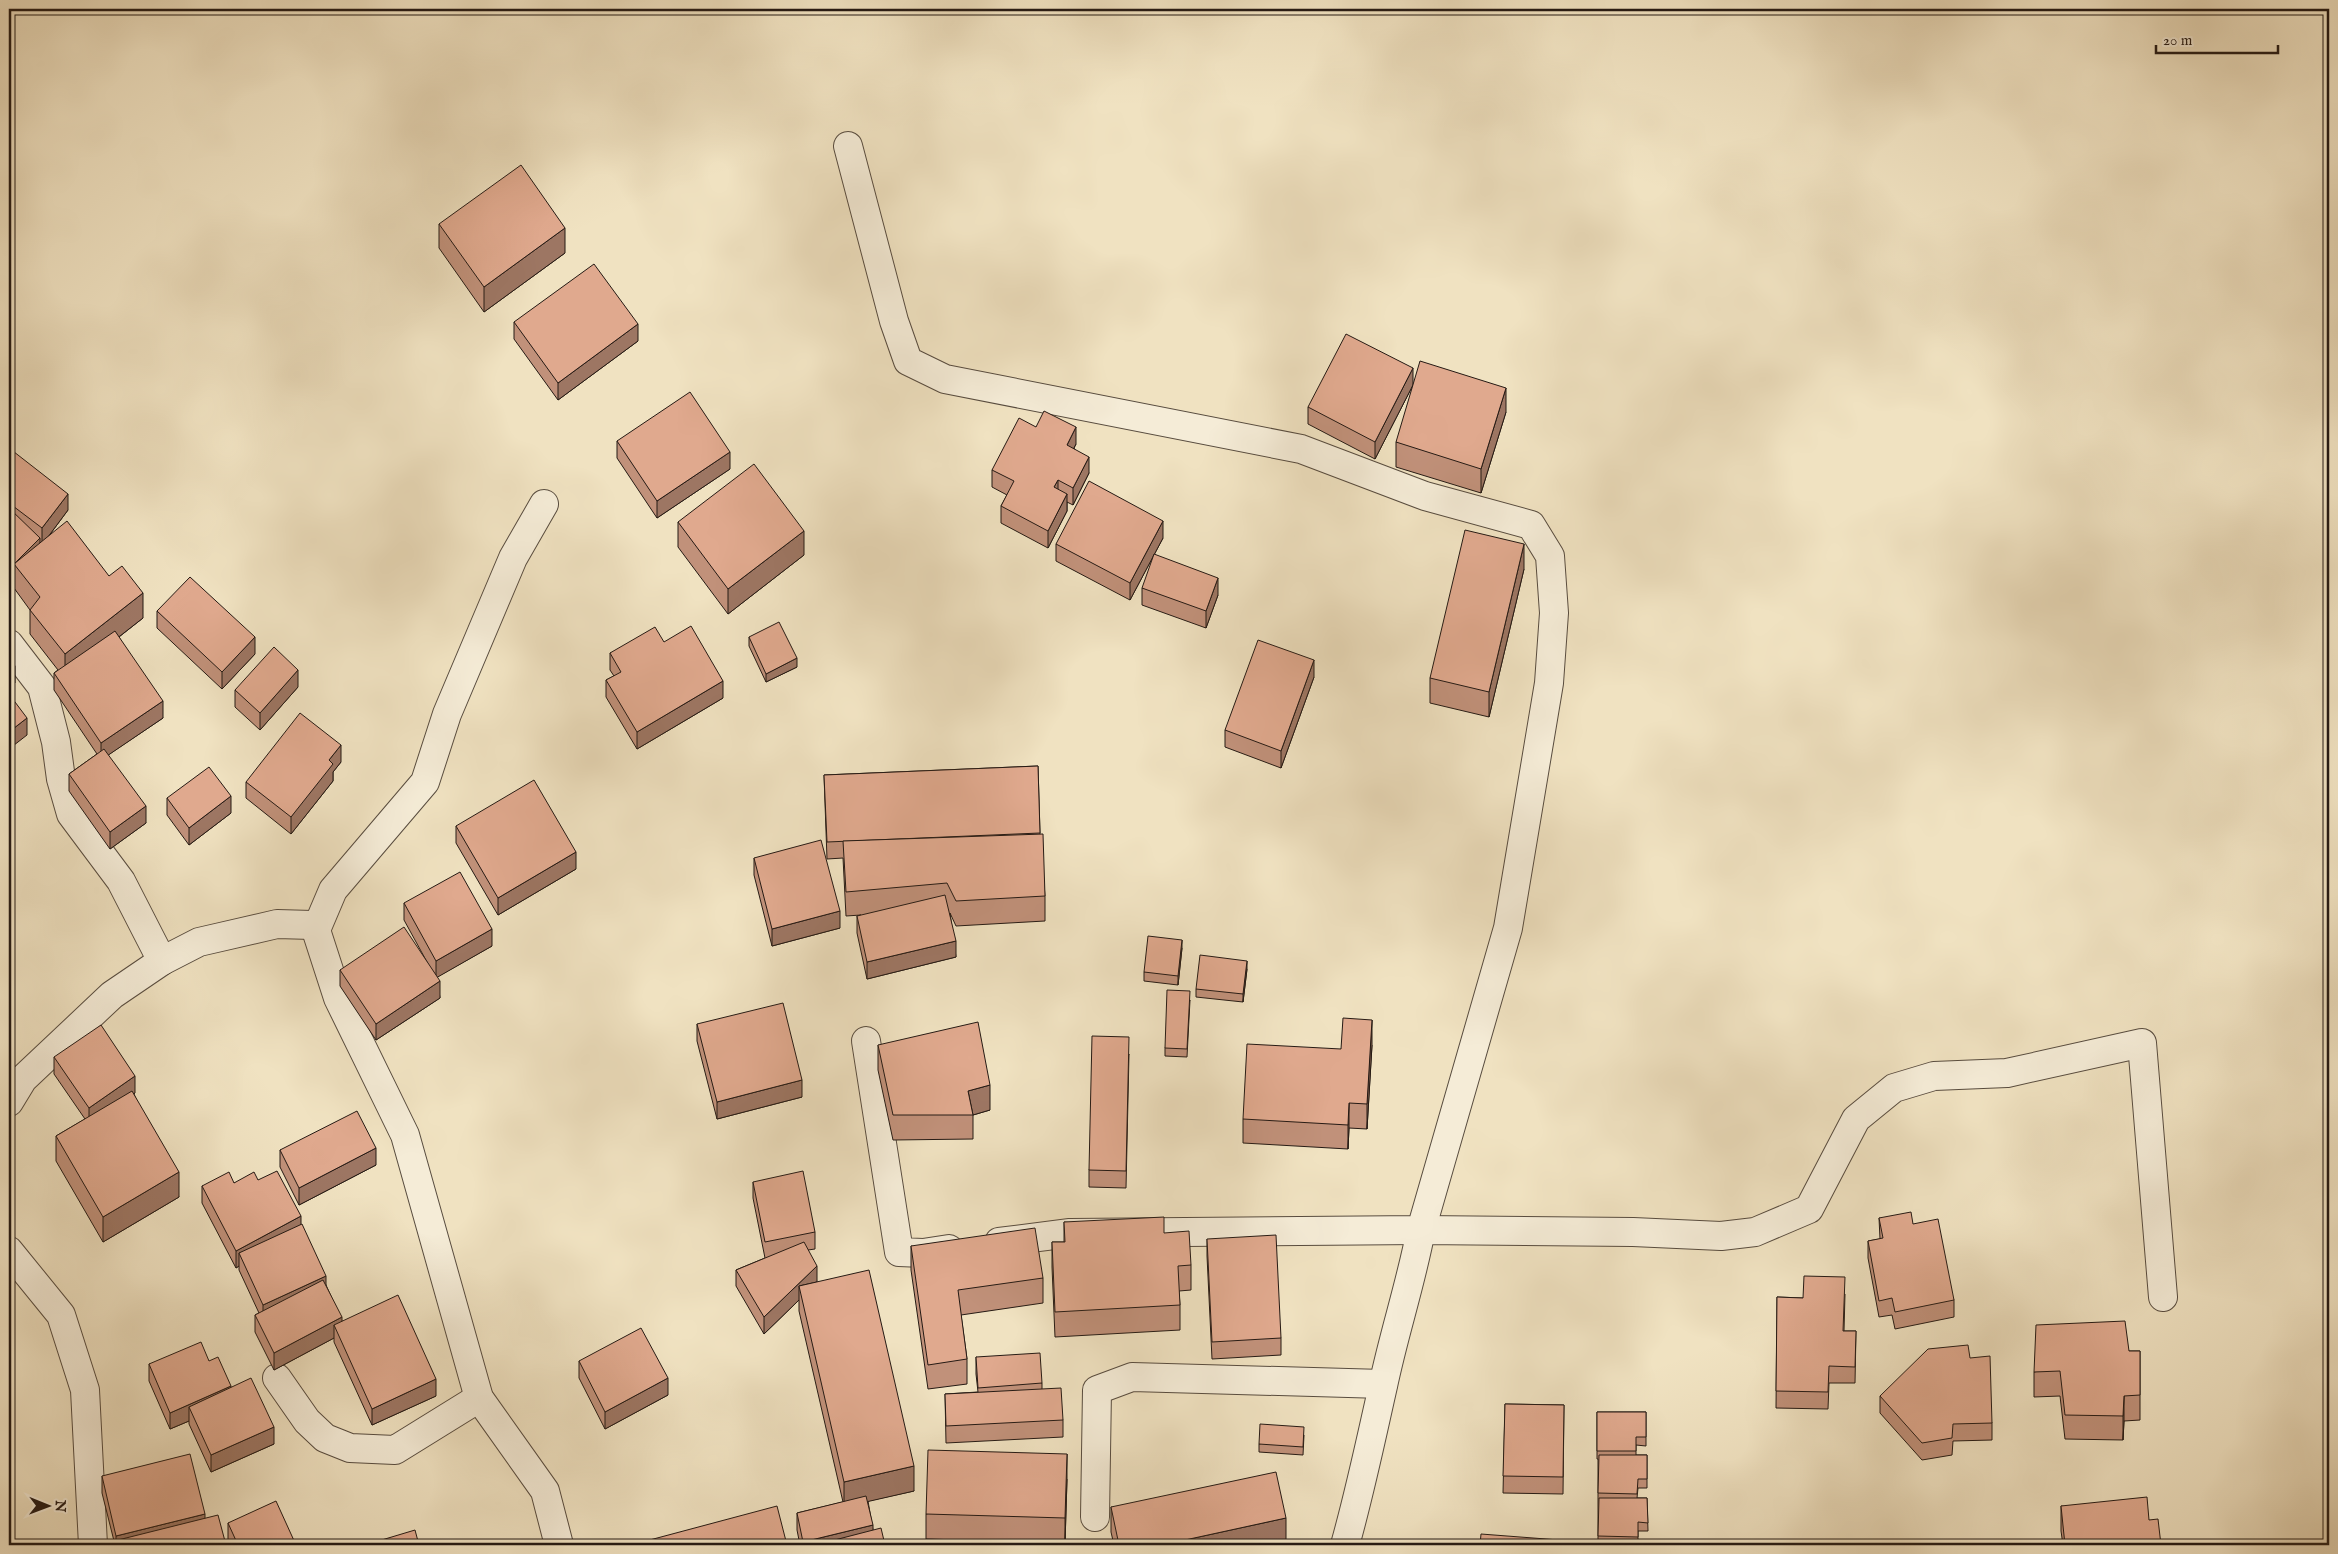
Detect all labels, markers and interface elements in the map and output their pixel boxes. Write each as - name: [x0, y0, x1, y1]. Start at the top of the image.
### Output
- scale bar: [2156, 22, 2278, 54]
- text: 20 m: [2163, 31, 2193, 50]
- north arrow: [22, 1482, 72, 1532]
- text: N: [51, 1499, 69, 1512]

